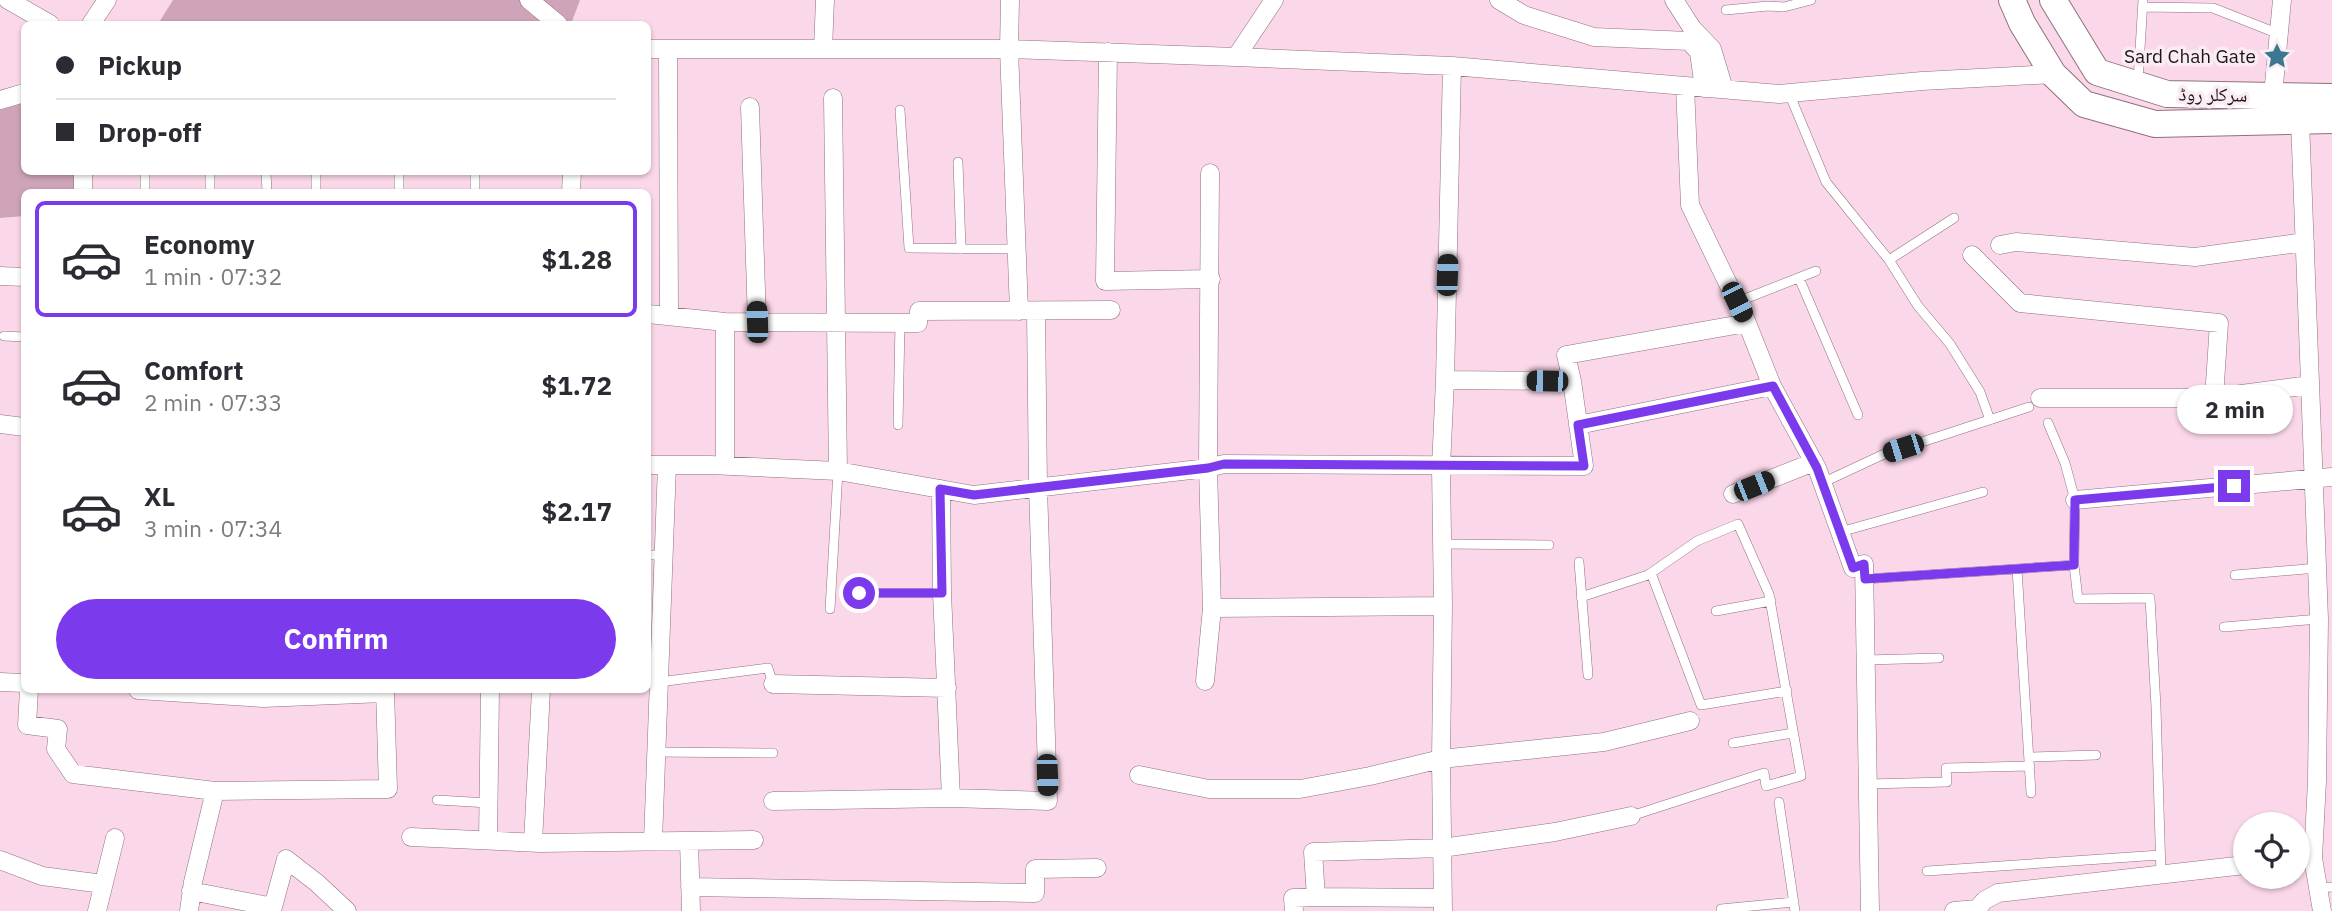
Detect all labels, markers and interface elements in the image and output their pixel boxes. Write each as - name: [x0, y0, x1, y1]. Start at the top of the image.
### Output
- place icon: Sard Chah Gate: [2262, 41, 2292, 71]
- place label: Sard Chah Gate: [2124, 44, 2256, 68]
- text: Pickup: [98, 48, 182, 82]
- street label: سرکلر روڈ: [2178, 81, 2248, 107]
- text: Drop-off: [98, 115, 201, 149]
- text: Economy: [144, 227, 255, 261]
- icon: car: [60, 228, 123, 291]
- text: $1.28: [542, 242, 612, 276]
- car: [1436, 254, 1459, 296]
- text: 1 min · 07:32: [144, 261, 282, 291]
- car: [1719, 279, 1756, 325]
- car: [746, 301, 769, 343]
- text: Comfort: [144, 353, 243, 387]
- icon: car: [60, 354, 123, 417]
- text: $1.72: [542, 368, 612, 402]
- car: [1526, 370, 1569, 392]
- callout: 2 min: [2176, 384, 2292, 434]
- text: 2 min · 07:33: [144, 387, 282, 417]
- text: 2 min: [2205, 394, 2265, 424]
- car: [1880, 432, 1927, 464]
- car: [1731, 468, 1778, 504]
- route end: [2218, 470, 2250, 502]
- text: XL: [144, 479, 175, 513]
- icon: car: [60, 480, 123, 543]
- text: $2.17: [542, 494, 612, 528]
- text: 3 min · 07:34: [144, 513, 282, 543]
- route start: [843, 577, 875, 609]
- button: Confirm: [56, 599, 616, 679]
- car: [1036, 754, 1059, 796]
- map controls: [2233, 812, 2310, 889]
- button: locate: [2233, 812, 2310, 889]

